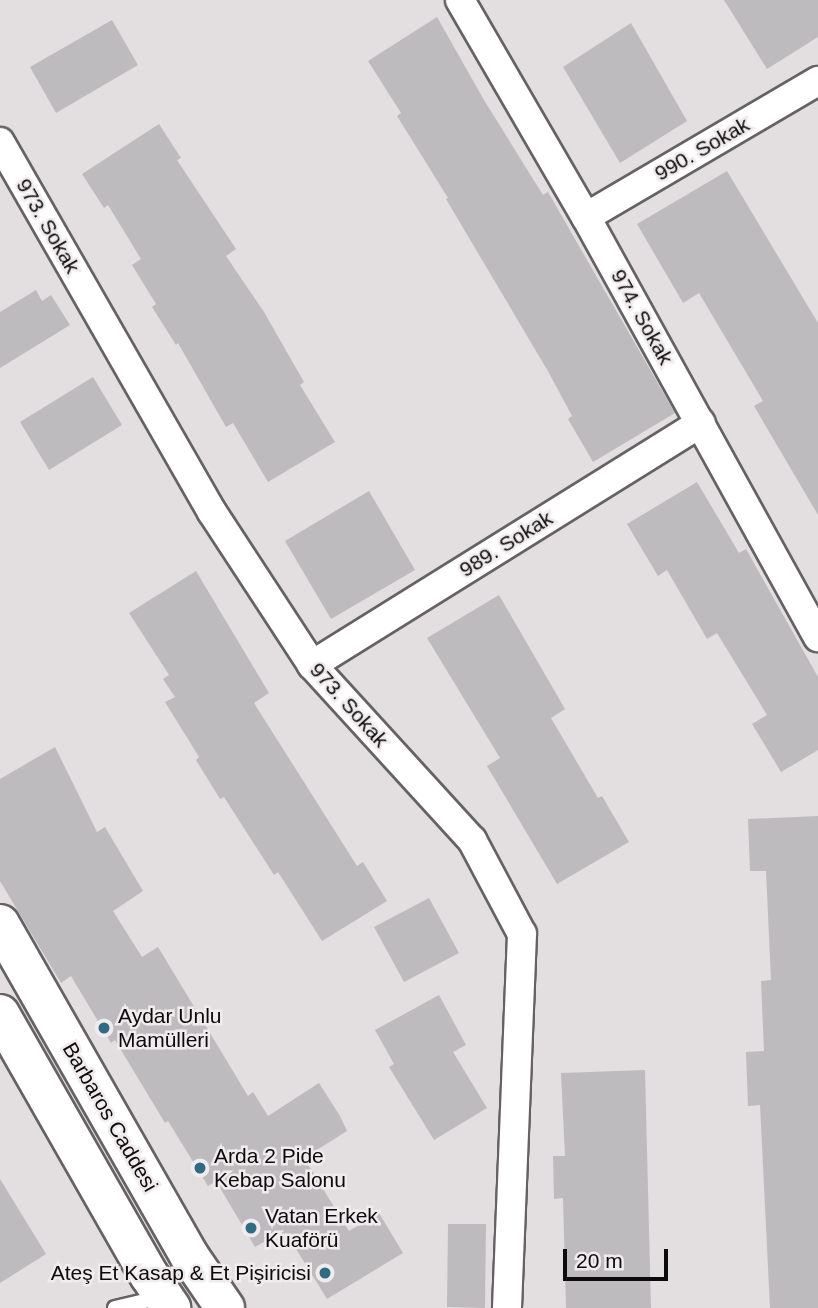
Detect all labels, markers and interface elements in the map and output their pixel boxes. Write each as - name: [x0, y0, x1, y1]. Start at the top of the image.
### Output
- street label: 990. Sokak: [650, 112, 754, 186]
- street label: 973. Sokak: [11, 174, 85, 278]
- street label: 974. Sokak: [606, 265, 678, 369]
- street label: 989. Sokak: [455, 505, 557, 583]
- street label: 973. Sokak: [304, 658, 394, 752]
- place label: Aydar Unlu Mamülleri: [118, 1003, 222, 1053]
- marker: Aydar Unlu Mamülleri: [96, 1020, 112, 1036]
- street label: Barbaros Caddesi: [57, 1038, 163, 1196]
- place label: Arda 2 Pide Kebap Salonu: [214, 1143, 346, 1193]
- marker: Arda 2 Pide Kebap Salonu: [192, 1160, 208, 1176]
- place label: Vatan Erkek Kuaförü: [265, 1203, 378, 1253]
- marker: Vatan Erkek Kuaförü: [243, 1220, 259, 1236]
- scale bar: [566, 1234, 671, 1278]
- text: 20 m: [576, 1249, 623, 1272]
- place label: Ateş Et Kasap & Et Pişiricisi: [51, 1260, 311, 1286]
- marker: Ateş Et Kasap & Et Pişiricisi: [317, 1265, 333, 1281]

